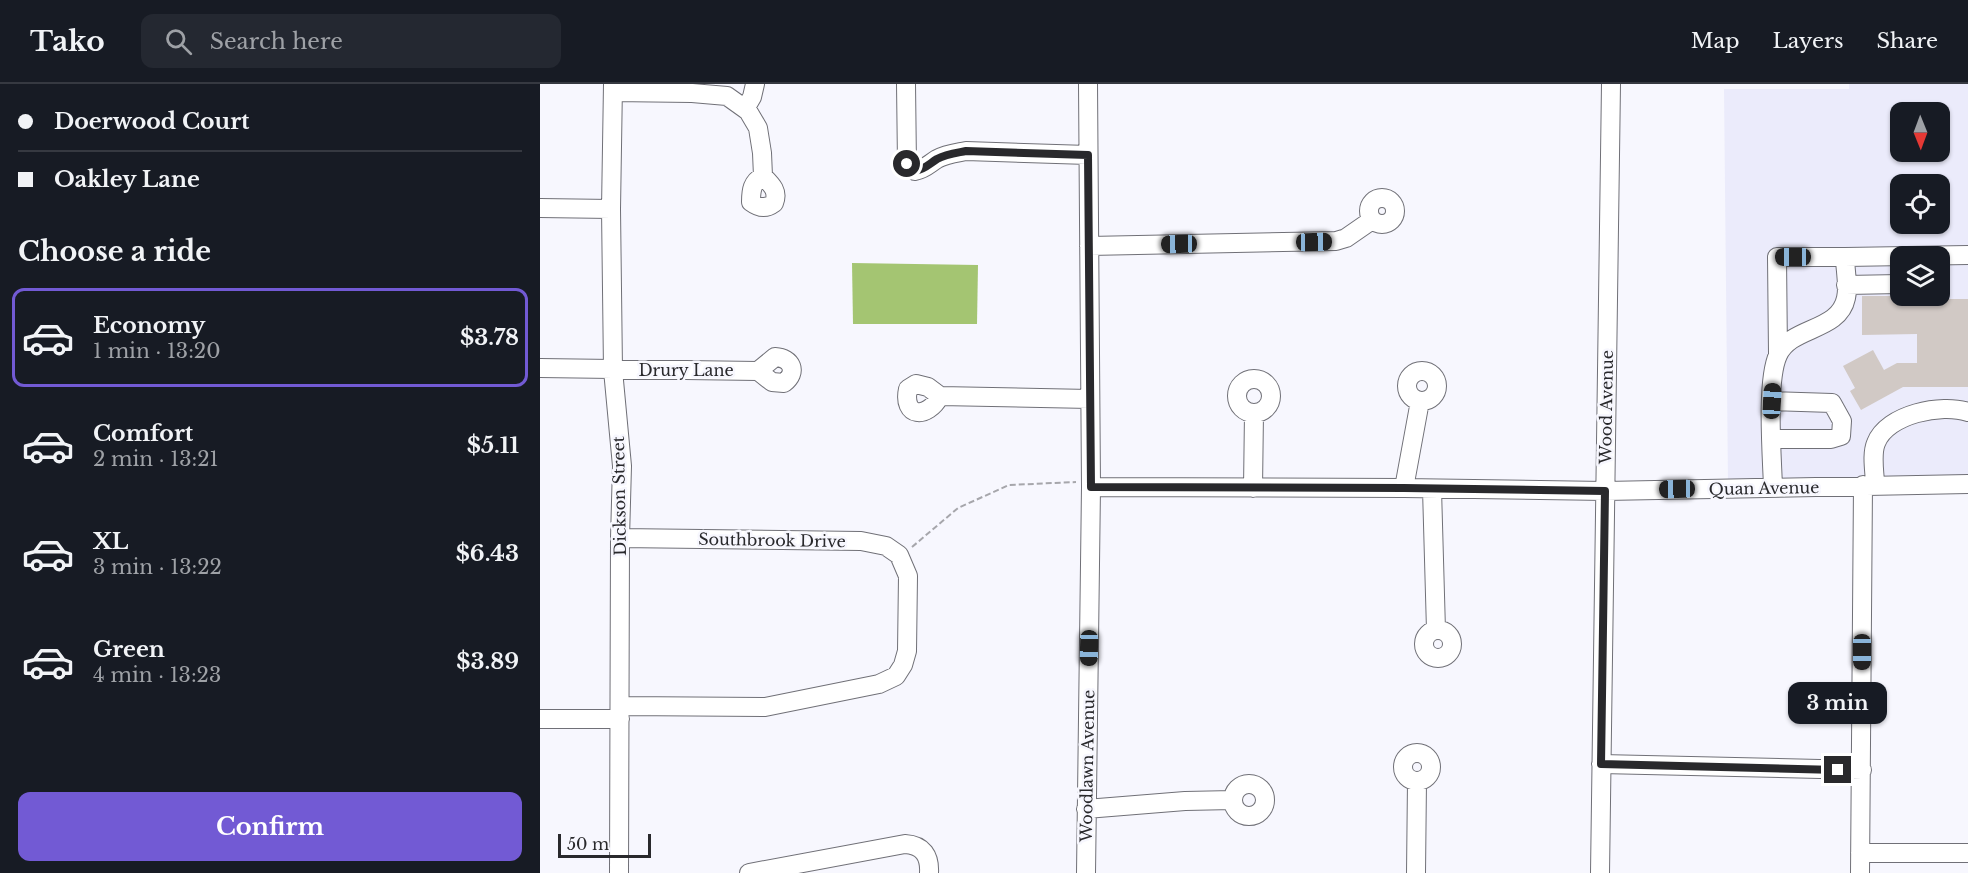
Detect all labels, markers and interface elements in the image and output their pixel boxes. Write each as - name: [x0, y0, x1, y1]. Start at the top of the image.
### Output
- search box: [141, 14, 561, 68]
- text: Tako: [30, 24, 105, 59]
- icon: search: [162, 25, 195, 58]
- text: Search here: [210, 28, 343, 55]
- text: Map: [1691, 28, 1740, 54]
- text: Layers: [1773, 28, 1844, 54]
- text: Share: [1877, 28, 1938, 54]
- north arrow: [1890, 102, 1950, 162]
- map controls: [1890, 102, 1950, 306]
- text: Doerwood Court: [54, 108, 250, 135]
- route start: [893, 150, 920, 177]
- text: Oakley Lane: [54, 166, 200, 193]
- button: locate: [1890, 174, 1950, 234]
- car: [1296, 233, 1332, 251]
- text: Choose a ride: [18, 235, 211, 268]
- car: [1161, 235, 1197, 253]
- button: layers: [1890, 246, 1950, 306]
- car: [1775, 248, 1811, 266]
- icon: car: [21, 311, 75, 365]
- text: Economy: [93, 312, 205, 339]
- text: $3.78: [460, 324, 519, 351]
- text: 1 min · 13:20: [93, 339, 220, 363]
- street label: Wood Avenue: [1595, 350, 1617, 465]
- street label: Drury Lane: [638, 360, 734, 380]
- car: [1762, 383, 1782, 419]
- icon: car: [21, 419, 75, 473]
- text: Comfort: [93, 420, 193, 447]
- text: $5.11: [467, 432, 519, 459]
- street label: Dickson Street: [608, 436, 630, 556]
- text: 2 min · 13:21: [93, 447, 218, 471]
- street label: Quan Avenue: [1709, 477, 1819, 499]
- car: [1659, 480, 1695, 498]
- icon: car: [21, 527, 75, 581]
- text: XL: [93, 528, 128, 555]
- street label: Southbrook Drive: [698, 529, 846, 551]
- text: $6.43: [456, 540, 519, 567]
- text: 3 min · 13:22: [93, 555, 222, 579]
- car: [1080, 630, 1098, 666]
- car: [1853, 634, 1871, 670]
- icon: car: [21, 635, 75, 689]
- text: Green: [93, 636, 165, 663]
- text: $3.89: [456, 648, 519, 675]
- text: 4 min · 13:23: [93, 663, 221, 687]
- callout: 3 min: [1788, 683, 1888, 725]
- street label: Woodlawn Avenue: [1076, 690, 1098, 843]
- text: 3 min: [1807, 691, 1868, 715]
- route end: [1824, 756, 1851, 783]
- button: Confirm: [18, 792, 522, 861]
- scale bar: [558, 831, 651, 858]
- text: 50 m: [567, 834, 609, 854]

